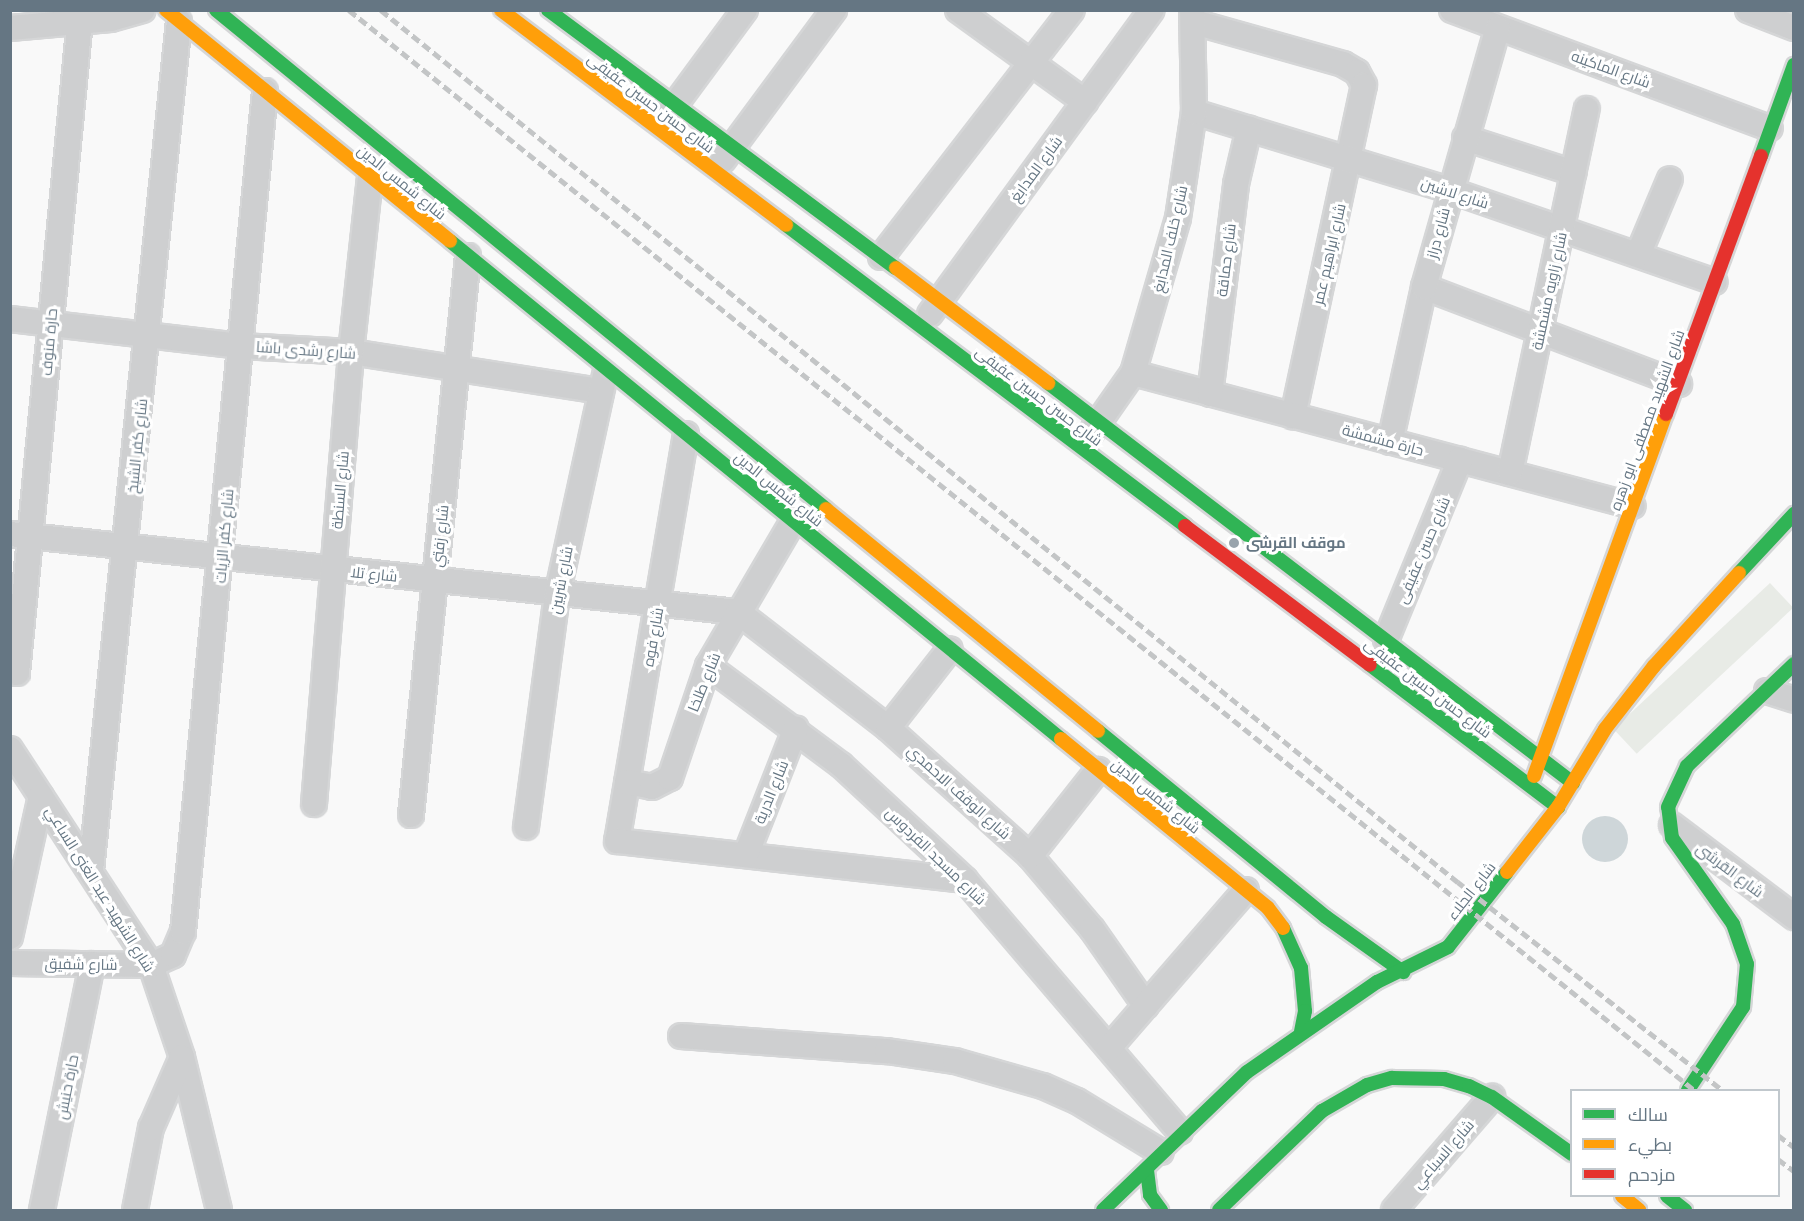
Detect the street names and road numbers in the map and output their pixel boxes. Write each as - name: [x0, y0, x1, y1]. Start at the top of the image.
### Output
- street label: شارع الماكينه: [1569, 46, 1653, 92]
- street label: شارع حسن حسين عفيفى: [584, 49, 718, 157]
- street label: شارع المدابغ: [1006, 133, 1066, 205]
- street label: شارع شمس الدين: [354, 141, 450, 223]
- street label: شارع لاشين: [1419, 174, 1491, 212]
- street label: شارع خلف المدابغ: [1149, 184, 1191, 294]
- street label: شارع ابراهيم عمر: [1309, 202, 1349, 306]
- street label: شارع دراز: [1423, 205, 1453, 261]
- street label: شارع حماقة: [1213, 222, 1239, 298]
- street label: شارع زاويه مشمشة: [1528, 230, 1570, 352]
- street label: حارة منوف: [37, 308, 61, 376]
- street label: شارع الشهيد مصطفى ابو زهره: [1606, 327, 1688, 513]
- street label: شارع رشدى باشا: [255, 338, 357, 362]
- street label: شارع حسن حسين عفيفى: [972, 342, 1106, 450]
- street label: شارع كفر الشيخ: [123, 398, 151, 494]
- street label: حارة مشمشة: [1340, 420, 1426, 460]
- street label: شارع شمس الدين: [731, 448, 827, 530]
- street label: شارع السنطة: [328, 450, 352, 530]
- street label: شارع كفر الزيات: [211, 488, 237, 584]
- street label: شارع حسن عفيفى: [1392, 494, 1454, 606]
- street label: شارع زفتي: [428, 504, 452, 568]
- street label: شارع شربين: [546, 545, 576, 615]
- street label: شارع تلا: [350, 563, 398, 585]
- street label: شارع فوه: [639, 606, 667, 668]
- street label: شارع حسن حسين عفيفى: [1361, 634, 1495, 742]
- street label: شارع طلخا: [684, 650, 724, 714]
- street label: شارع الوقف الاحمدي: [904, 741, 1014, 843]
- street label: شارع شمس الدين: [1108, 755, 1204, 837]
- street label: شارع الدرية: [750, 758, 792, 826]
- street label: شارع الشهيد عبد الغنى الساعي: [42, 803, 158, 975]
- street label: شارع مسجد الفردوس: [882, 804, 990, 908]
- street label: شارع القرشى: [1693, 839, 1767, 901]
- street label: شارع الجلاء: [1443, 858, 1499, 924]
- street label: شارع شفيق: [44, 954, 118, 974]
- street label: حارة حنيش: [52, 1053, 82, 1121]
- street label: شارع السباعي: [1408, 1116, 1478, 1192]

